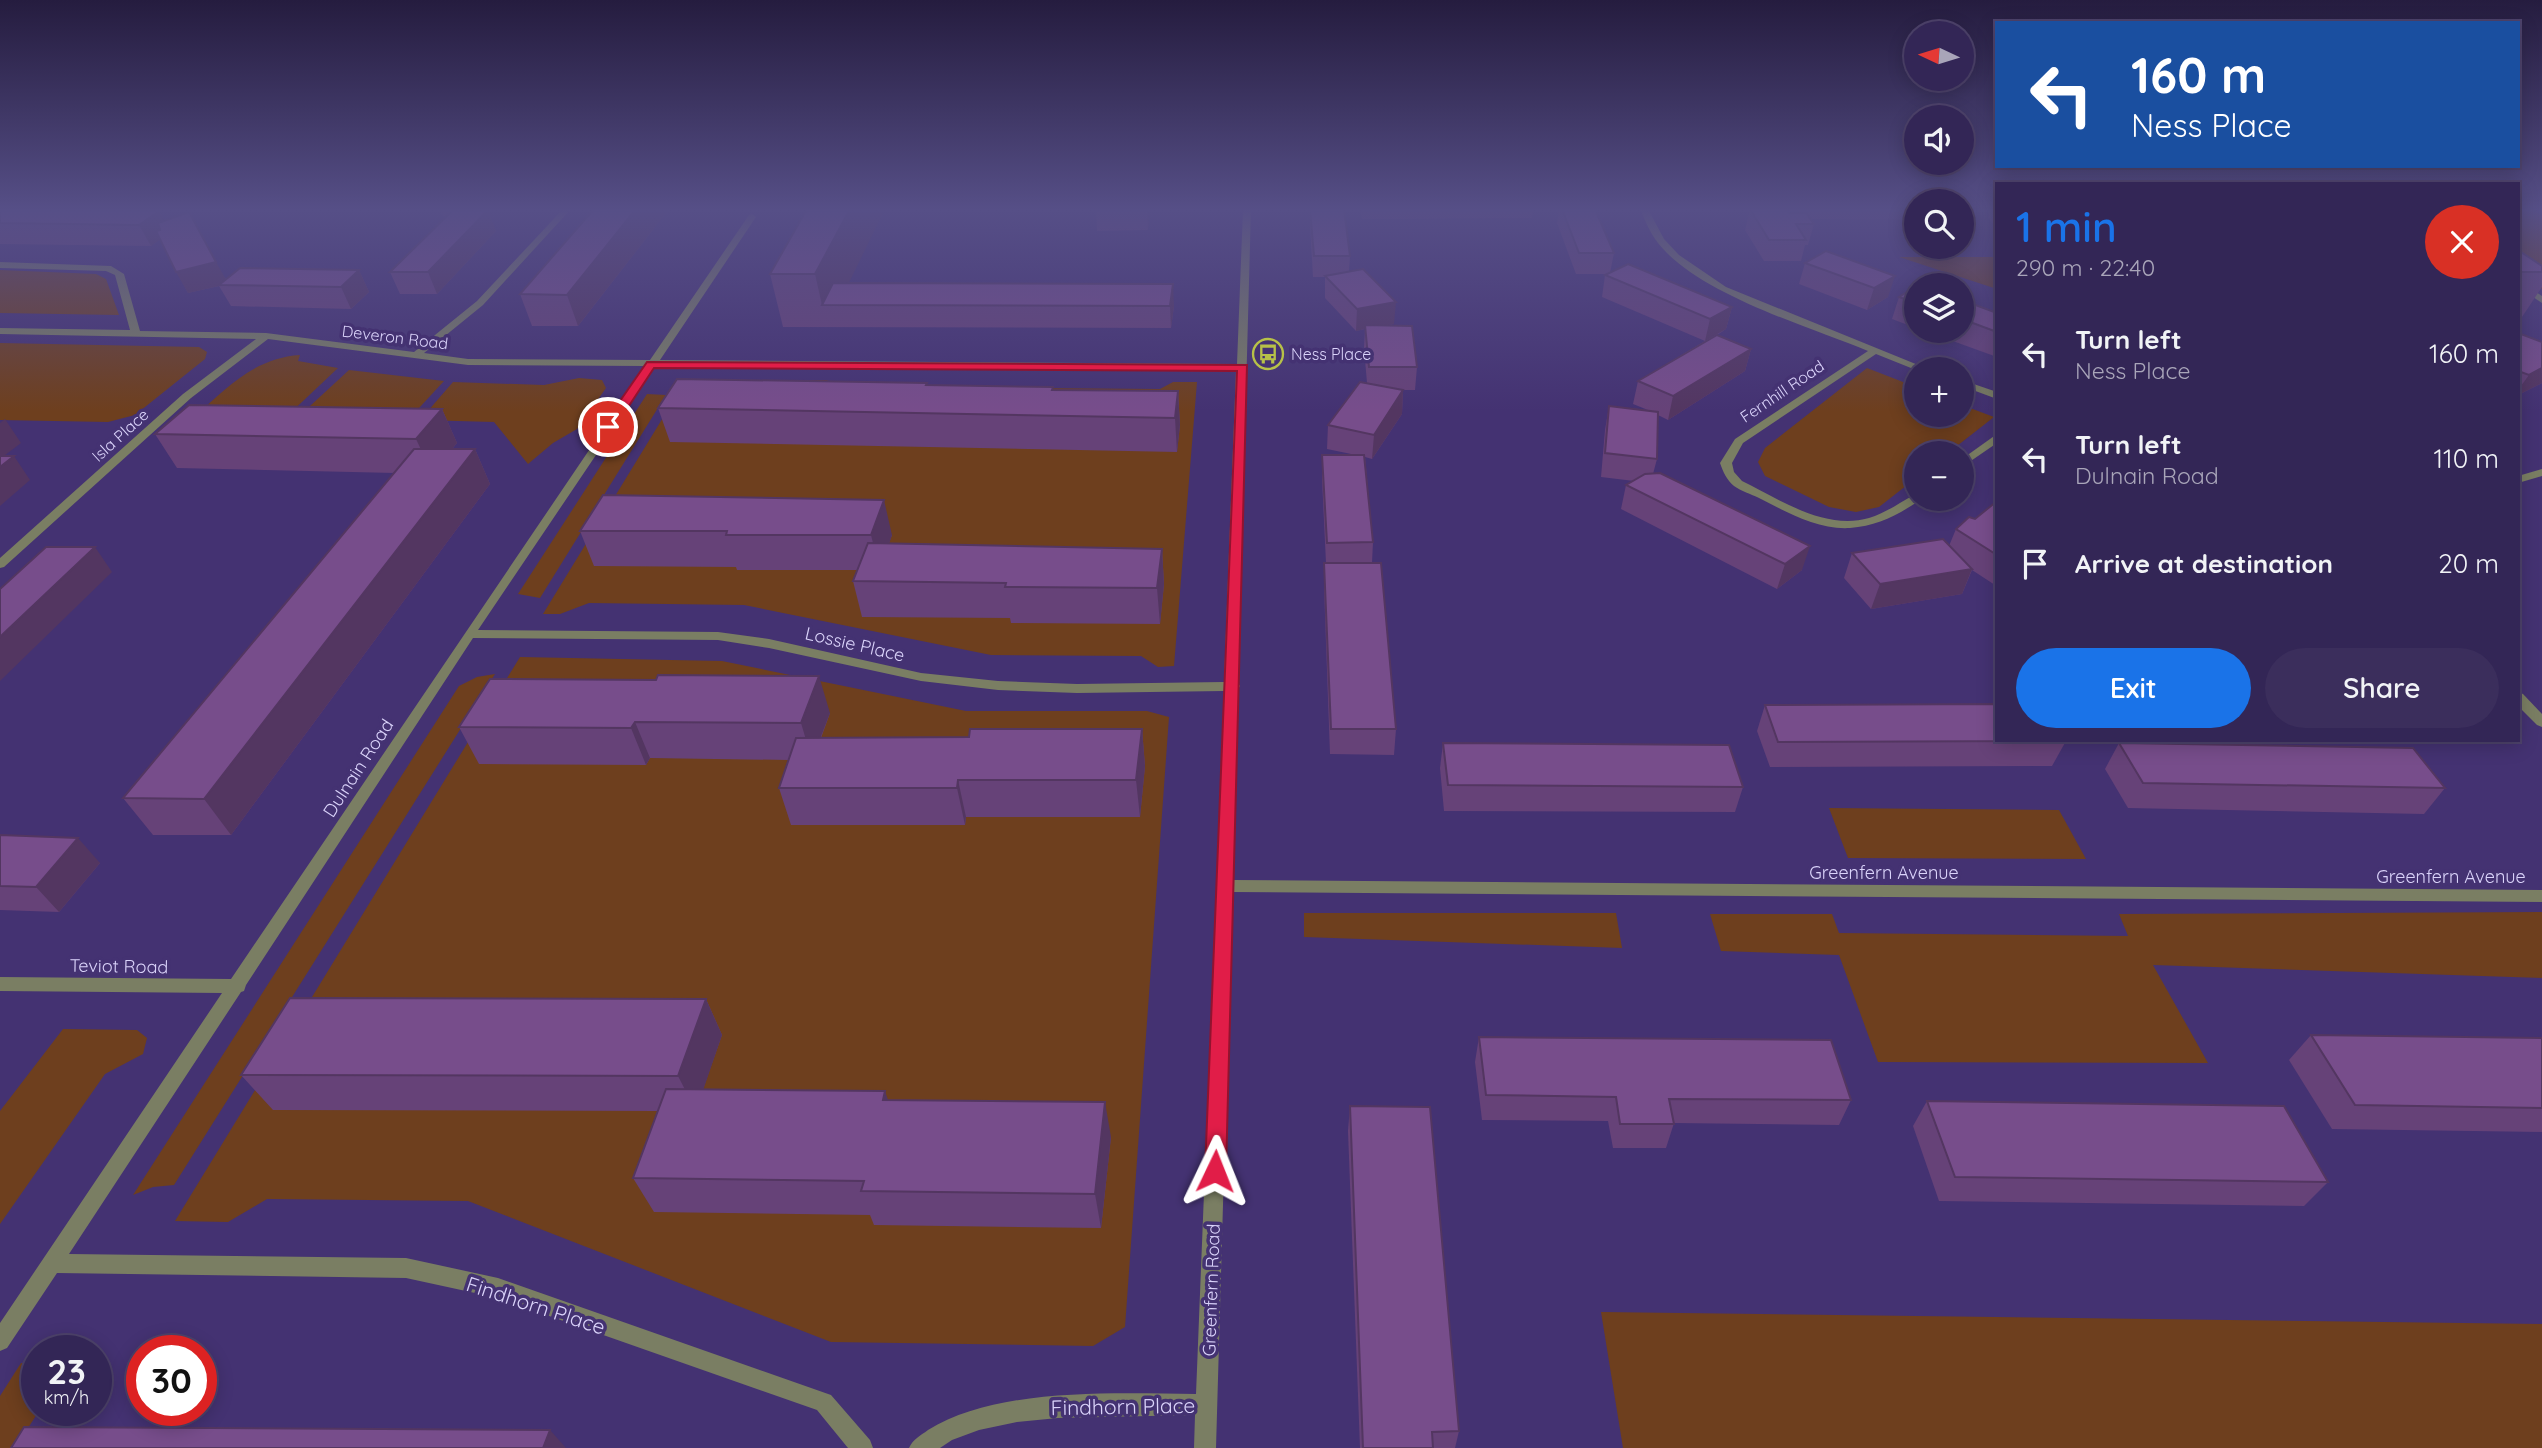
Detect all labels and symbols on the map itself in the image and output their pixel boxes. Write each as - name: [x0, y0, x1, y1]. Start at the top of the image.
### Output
- north arrow: [1904, 21, 1974, 91]
- street label: Deveron Road: [341, 321, 449, 353]
- bus stop icon: Ness Place: [1251, 337, 1285, 371]
- place label: Ness Place: [1291, 344, 1371, 364]
- street label: Fernhill Road: [1736, 356, 1828, 426]
- pin: [578, 397, 638, 457]
- street label: Isla Place: [87, 404, 153, 466]
- street label: Lossie Place: [803, 621, 907, 667]
- street label: Dulnain Road: [318, 715, 398, 821]
- street label: Greenfern Avenue: [1809, 861, 1959, 884]
- street label: Greenfern Avenue: [2376, 865, 2526, 888]
- street label: Teviot Road: [69, 954, 169, 978]
- position arrow: [1178, 1134, 1252, 1208]
- street label: Greenfern Road: [1197, 1223, 1225, 1357]
- street label: Findhorn Place: [463, 1270, 609, 1340]
- speed limit sign: 30: [126, 1335, 217, 1426]
- street label: Findhorn Place: [1050, 1392, 1196, 1420]

